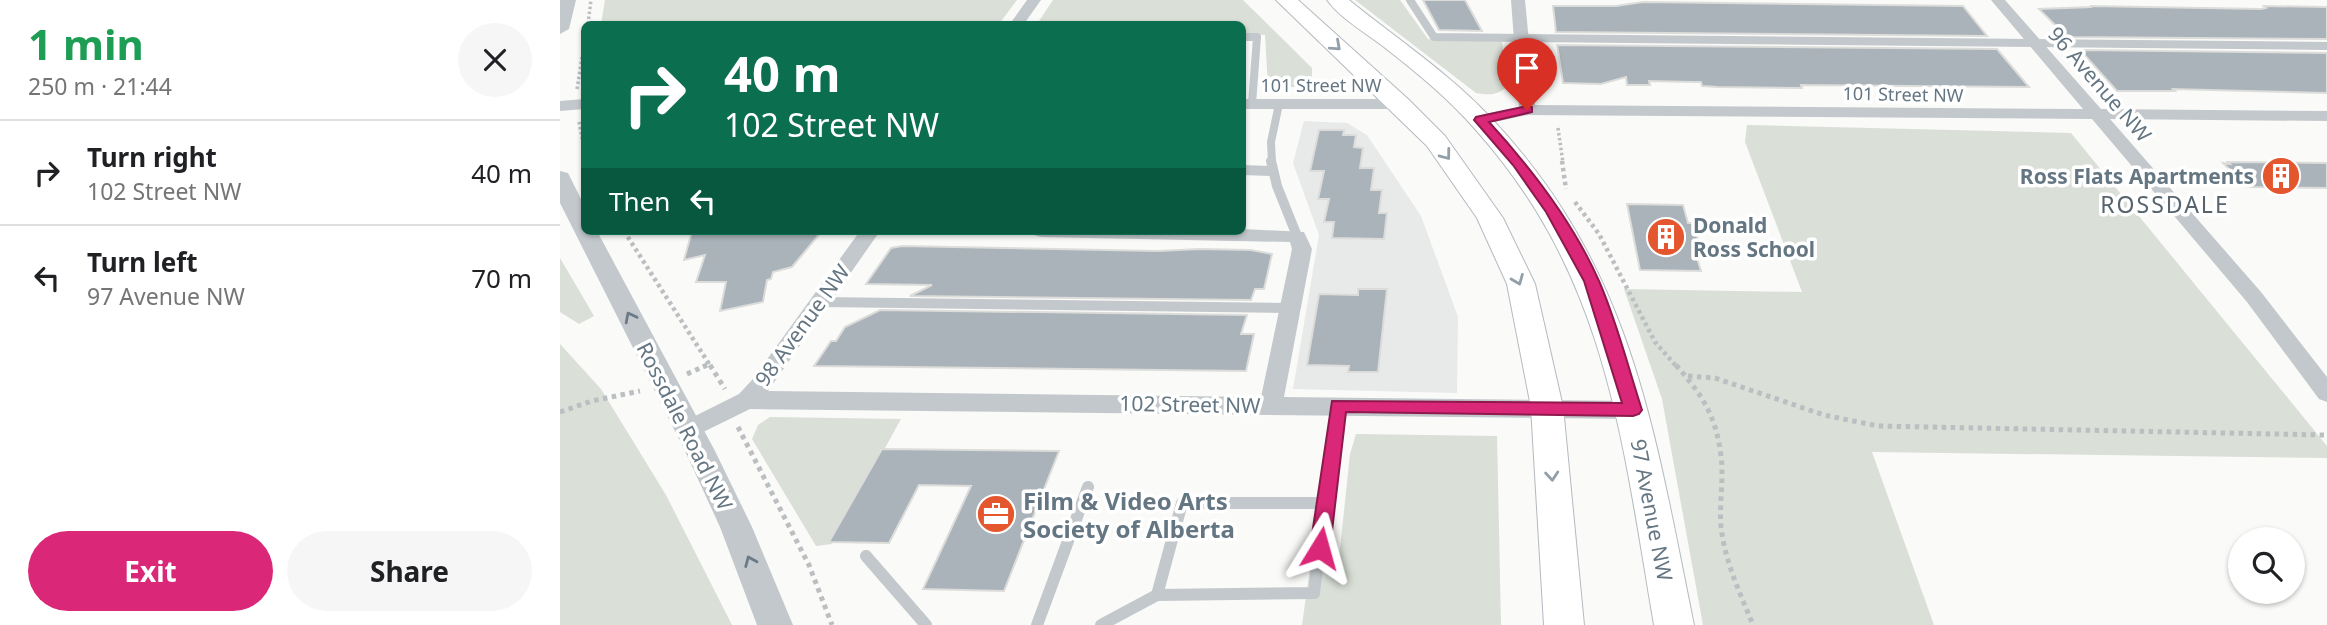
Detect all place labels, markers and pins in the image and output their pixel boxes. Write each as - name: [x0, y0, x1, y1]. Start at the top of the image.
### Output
- pin: [1497, 38, 1557, 110]
- building icon: Ross Flats Apartments: [2260, 155, 2302, 197]
- place label: Ross Flats Apartments: [2020, 162, 2254, 190]
- place label: Donald Ross School: [1693, 211, 1815, 263]
- building icon: Donald Ross School: [1645, 216, 1687, 258]
- place label: Film & Video Arts Society of Alberta: [1023, 484, 1235, 545]
- office icon: Film & Video Arts Society of Alberta: [975, 493, 1017, 535]

